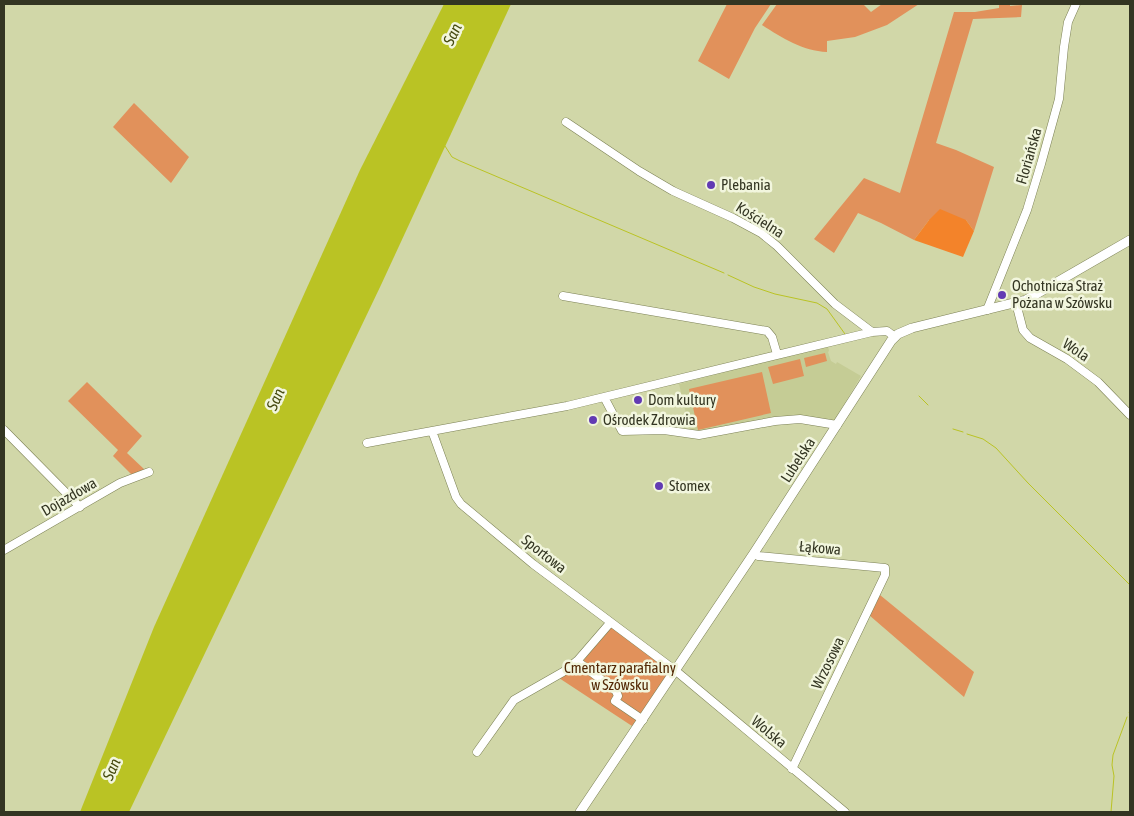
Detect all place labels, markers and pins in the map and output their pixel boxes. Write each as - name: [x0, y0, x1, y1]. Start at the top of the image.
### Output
- place label: Plebania: [721, 176, 771, 193]
- marker: Plebania: [705, 179, 717, 191]
- place label: Ochotnicza Straż Pożana w Szówsku: [1012, 277, 1112, 311]
- marker: Ochotnicza Straż Pożana w Szówsku: [996, 289, 1008, 301]
- place label: Dom kultury: [648, 391, 716, 408]
- marker: Dom kultury: [632, 394, 644, 406]
- place label: Ośrodek Zdrowia: [603, 411, 696, 428]
- marker: Ośrodek Zdrowia: [587, 414, 599, 426]
- place label: Stomex: [669, 477, 710, 494]
- marker: Stomex: [653, 480, 665, 492]

